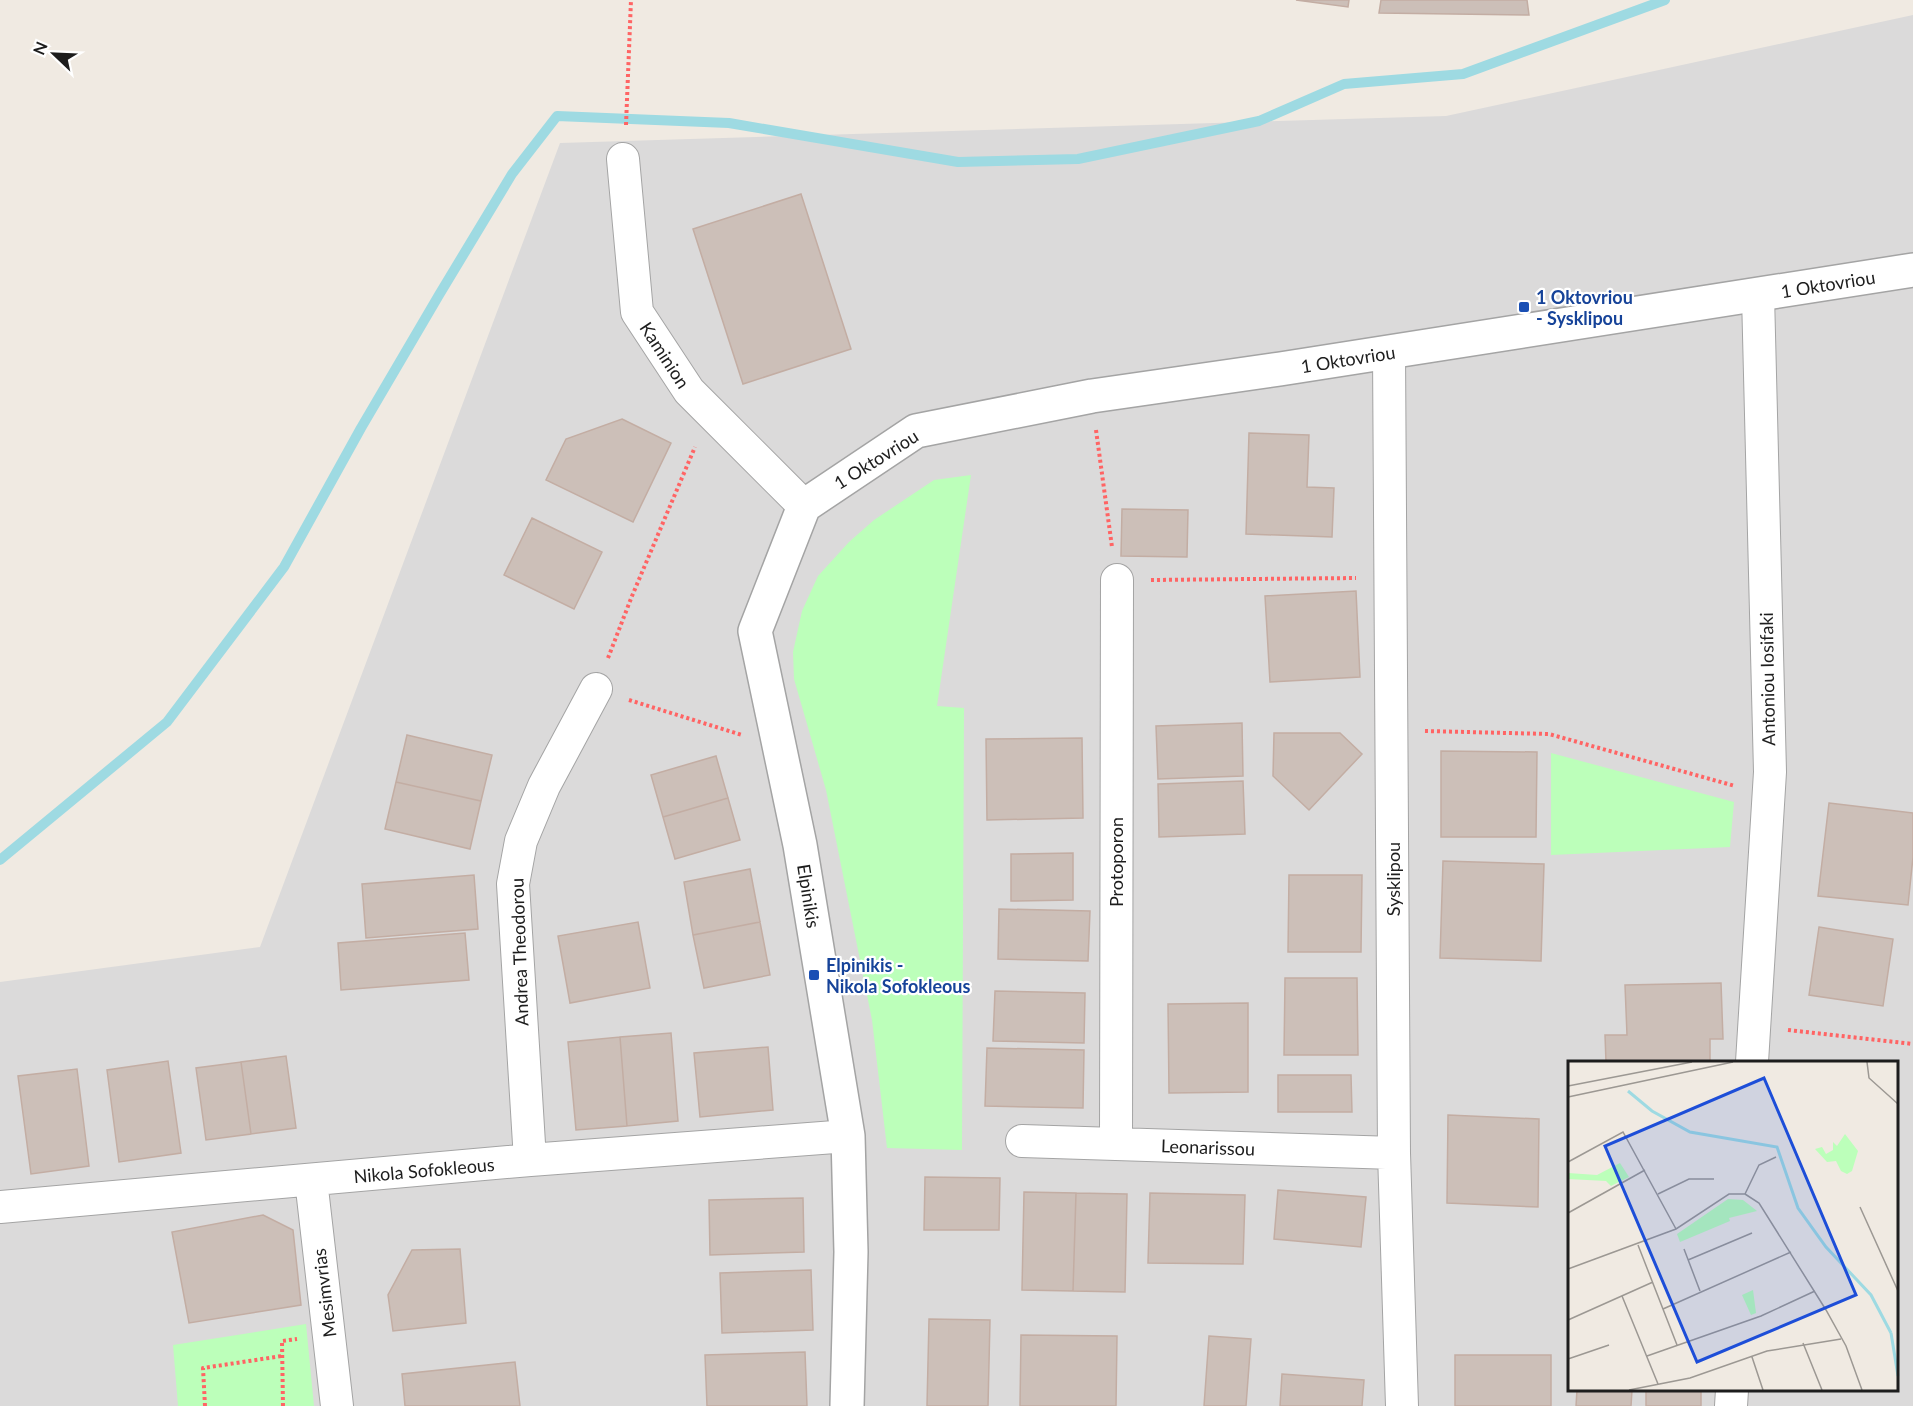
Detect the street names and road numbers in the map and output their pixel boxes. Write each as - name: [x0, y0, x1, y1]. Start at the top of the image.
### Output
- street label: 1 Oktovriou: [1779, 266, 1877, 302]
- street label: Kaminion: [635, 318, 695, 392]
- street label: 1 Oktovriou: [1299, 341, 1397, 377]
- street label: 1 Oktovriou: [830, 424, 922, 494]
- street label: Antoniou Iosifaki: [1755, 612, 1779, 746]
- street label: Protoporon: [1105, 817, 1127, 907]
- street label: Sysklipou: [1382, 842, 1404, 916]
- street label: Elpinikis: [793, 862, 825, 930]
- street label: Andrea Theodorou: [505, 878, 533, 1026]
- street label: Leonarissou: [1161, 1134, 1255, 1160]
- street label: Nikola Sofokleous: [353, 1153, 496, 1187]
- street label: Mesimvrias: [308, 1247, 340, 1339]

